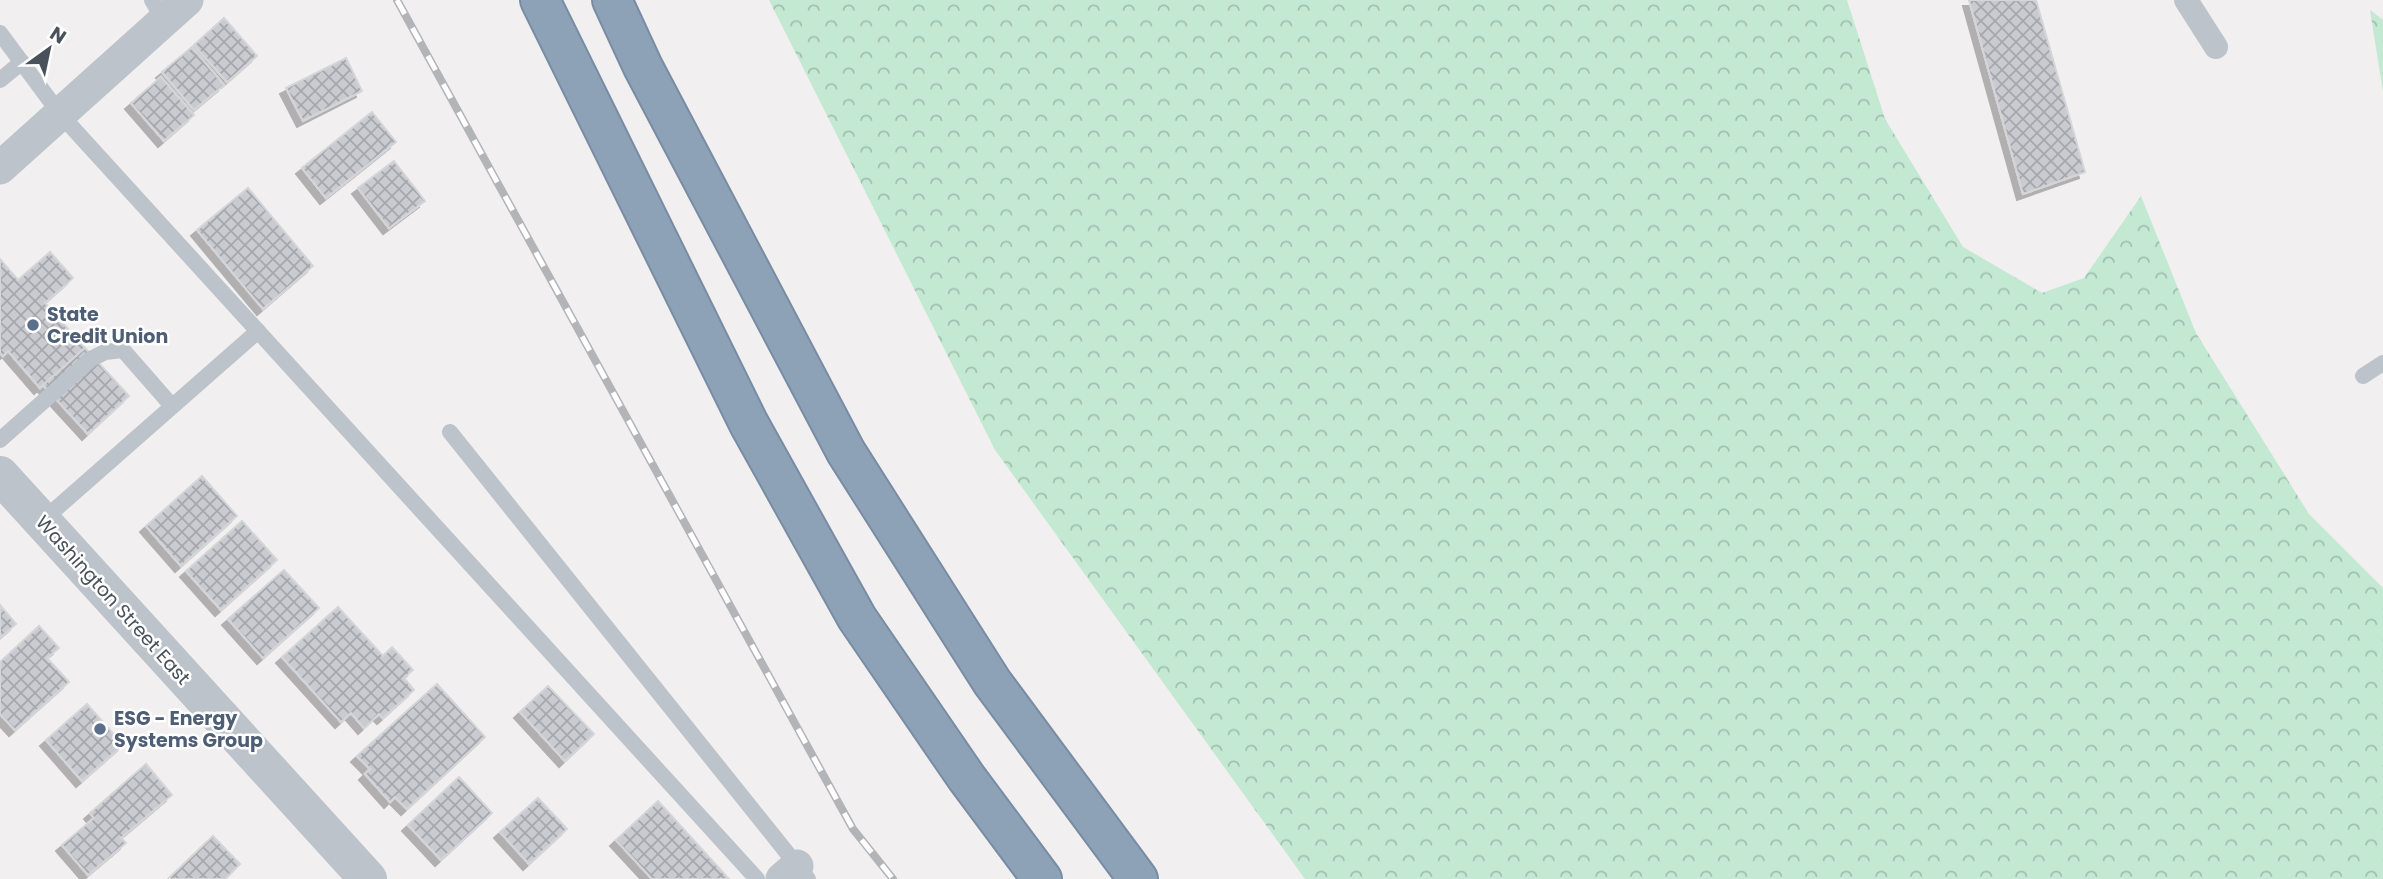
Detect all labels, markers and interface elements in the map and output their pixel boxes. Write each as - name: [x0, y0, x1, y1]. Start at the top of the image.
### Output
- north arrow: [14, 14, 84, 84]
- text: N: [45, 20, 71, 50]
- place label: State Credit Union: [47, 301, 168, 350]
- marker: State Credit Union: [25, 317, 41, 333]
- street label: Washington Street East: [29, 509, 197, 691]
- place label: ESG - Energy Systems Group: [114, 705, 263, 754]
- marker: ESG - Energy Systems Group: [92, 721, 108, 737]

